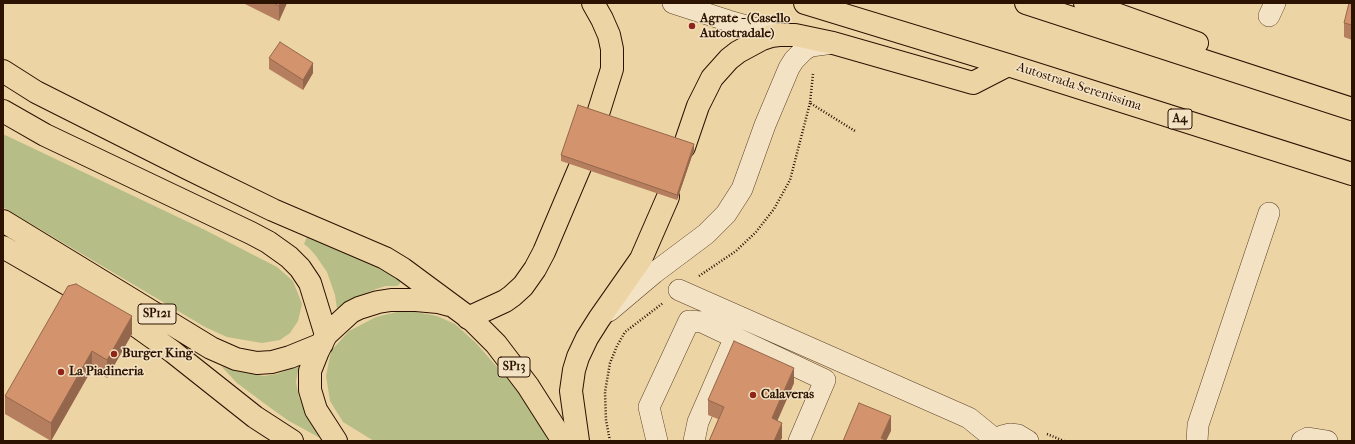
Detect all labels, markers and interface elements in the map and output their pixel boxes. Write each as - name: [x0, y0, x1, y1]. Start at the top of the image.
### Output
- place label: Agrate - (Casello Autostradale): [700, 11, 790, 42]
- marker: Agrate - (Casello Autostradale): [687, 21, 697, 31]
- street label: Autostrada Serenissima: [1015, 59, 1143, 115]
- road number: A4: [1168, 109, 1192, 129]
- road number: SP121: [138, 304, 176, 324]
- place label: Burger King: [122, 346, 193, 362]
- marker: Burger King: [109, 349, 119, 359]
- road number: SP13: [498, 357, 530, 377]
- place label: La Piadineria: [69, 364, 144, 380]
- marker: La Piadineria: [56, 367, 66, 377]
- place label: Calaveras: [761, 387, 814, 403]
- marker: Calaveras: [748, 390, 758, 400]

